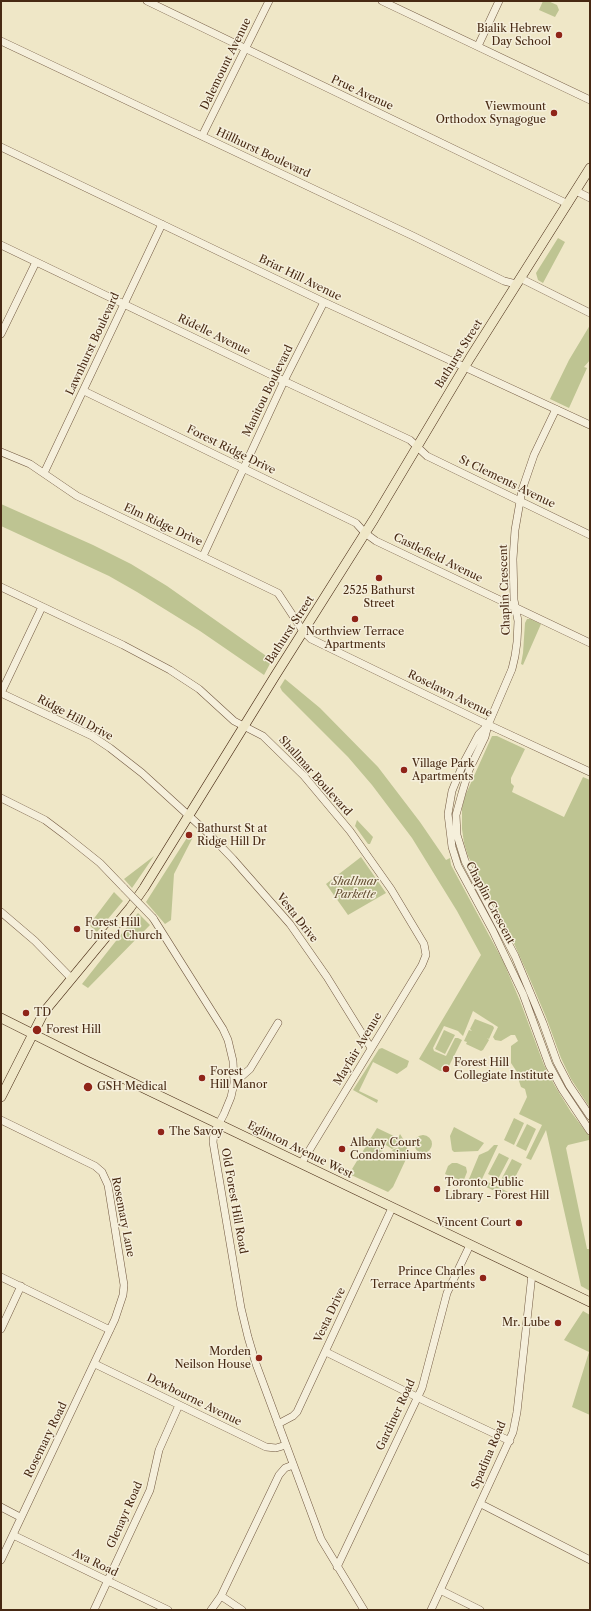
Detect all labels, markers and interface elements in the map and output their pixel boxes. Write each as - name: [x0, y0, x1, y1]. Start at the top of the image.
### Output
- street label: Dalemount Avenue: [198, 16, 254, 112]
- place label: Bialik Hebrew Day School: [477, 22, 551, 48]
- marker: Bialik Hebrew Day School: [554, 30, 564, 40]
- street label: Prue Avenue: [329, 73, 395, 113]
- place label: Viewmount Orthodox Synagogue: [436, 100, 546, 126]
- marker: Viewmount Orthodox Synagogue: [549, 108, 559, 118]
- street label: Hillhurst Boulevard: [214, 125, 312, 181]
- street label: Briar Hill Avenue: [257, 252, 343, 304]
- street label: Lawnhurst Boulevard: [63, 291, 123, 397]
- street label: Ridelle Avenue: [176, 312, 252, 358]
- street label: Bathurst Street: [433, 317, 485, 391]
- street label: Manitou Boulevard: [240, 343, 296, 439]
- street label: Forest Ridge Drive: [184, 423, 278, 477]
- street label: St Clements Avenue: [457, 453, 557, 511]
- street label: Elm Ridge Drive: [121, 501, 205, 549]
- street label: Castlefield Avenue: [391, 531, 485, 585]
- street label: Chaplin Crescent: [497, 544, 513, 636]
- marker: 2525 Bathurst Street: [374, 573, 384, 583]
- place label: 2525 Bathurst Street: [343, 584, 415, 610]
- street label: Bathurst Street: [263, 594, 317, 666]
- marker: Northview Terrace Apartments: [350, 614, 360, 624]
- place label: Northview Terrace Apartments: [306, 625, 404, 651]
- street label: Roselawn Avenue: [406, 668, 494, 720]
- street label: Ridge Hill Drive: [35, 693, 115, 743]
- street label: Shallmar Boulevard: [276, 734, 354, 818]
- place label: Village Park Apartments: [412, 757, 474, 783]
- marker: Village Park Apartments: [399, 765, 409, 775]
- place label: Bathurst St at Ridge Hill Dr: [197, 822, 267, 848]
- marker: Bathurst St at Ridge Hill Dr: [184, 830, 194, 840]
- street label: Chaplin Crescent: [463, 860, 517, 946]
- park label: Shallmar Parkette: [332, 875, 378, 901]
- street label: Vesta Drive: [274, 891, 320, 945]
- place label: Forest Hill United Church: [85, 916, 162, 942]
- marker: Forest Hill United Church: [72, 924, 82, 934]
- place label: TD: [34, 1006, 51, 1020]
- marker: TD: [21, 1008, 31, 1018]
- street label: Mayfair Avenue: [331, 1010, 385, 1088]
- place label: Forest Hill: [46, 1023, 101, 1037]
- marker: Forest Hill: [31, 1024, 43, 1036]
- place label: Forest Hill Collegiate Institute: [454, 1056, 554, 1082]
- marker: Forest Hill Collegiate Institute: [441, 1064, 451, 1074]
- place label: Forest Hill Manor: [210, 1065, 267, 1091]
- marker: Forest Hill Manor: [197, 1073, 207, 1083]
- place label: GSH Medical: [97, 1080, 167, 1094]
- marker: GSH Medical: [82, 1081, 94, 1093]
- street label: Eglinton Avenue West: [245, 1119, 355, 1181]
- place label: The Savoy: [169, 1125, 223, 1139]
- marker: The Savoy: [156, 1127, 166, 1137]
- place label: Albany Court Condominiums: [350, 1136, 431, 1162]
- marker: Albany Court Condominiums: [337, 1144, 347, 1154]
- street label: Old Forest Hill Road: [218, 1147, 250, 1255]
- street label: Rosemary Lane: [109, 1176, 137, 1258]
- place label: Toronto Public Library - Forest Hill: [445, 1176, 549, 1202]
- marker: Toronto Public Library - Forest Hill: [432, 1184, 442, 1194]
- place label: Vincent Court: [437, 1216, 511, 1230]
- marker: Vincent Court: [514, 1218, 524, 1228]
- place label: Prince Charles Terrace Apartments: [371, 1265, 475, 1291]
- marker: Prince Charles Terrace Apartments: [478, 1273, 488, 1283]
- street label: Vesta Drive: [312, 1285, 348, 1345]
- place label: Mr. Lube: [502, 1316, 550, 1330]
- marker: Mr. Lube: [553, 1318, 563, 1328]
- place label: Morden Neilson House: [174, 1345, 251, 1371]
- marker: Morden Neilson House: [254, 1353, 264, 1363]
- street label: Dewbourne Avenue: [144, 1371, 244, 1429]
- street label: Gardiner Road: [374, 1377, 418, 1453]
- street label: Rosemary Road: [22, 1400, 70, 1480]
- street label: Spadina Road: [469, 1419, 509, 1491]
- street label: Glenayr Road: [104, 1480, 146, 1550]
- street label: Ava Road: [70, 1546, 120, 1580]

